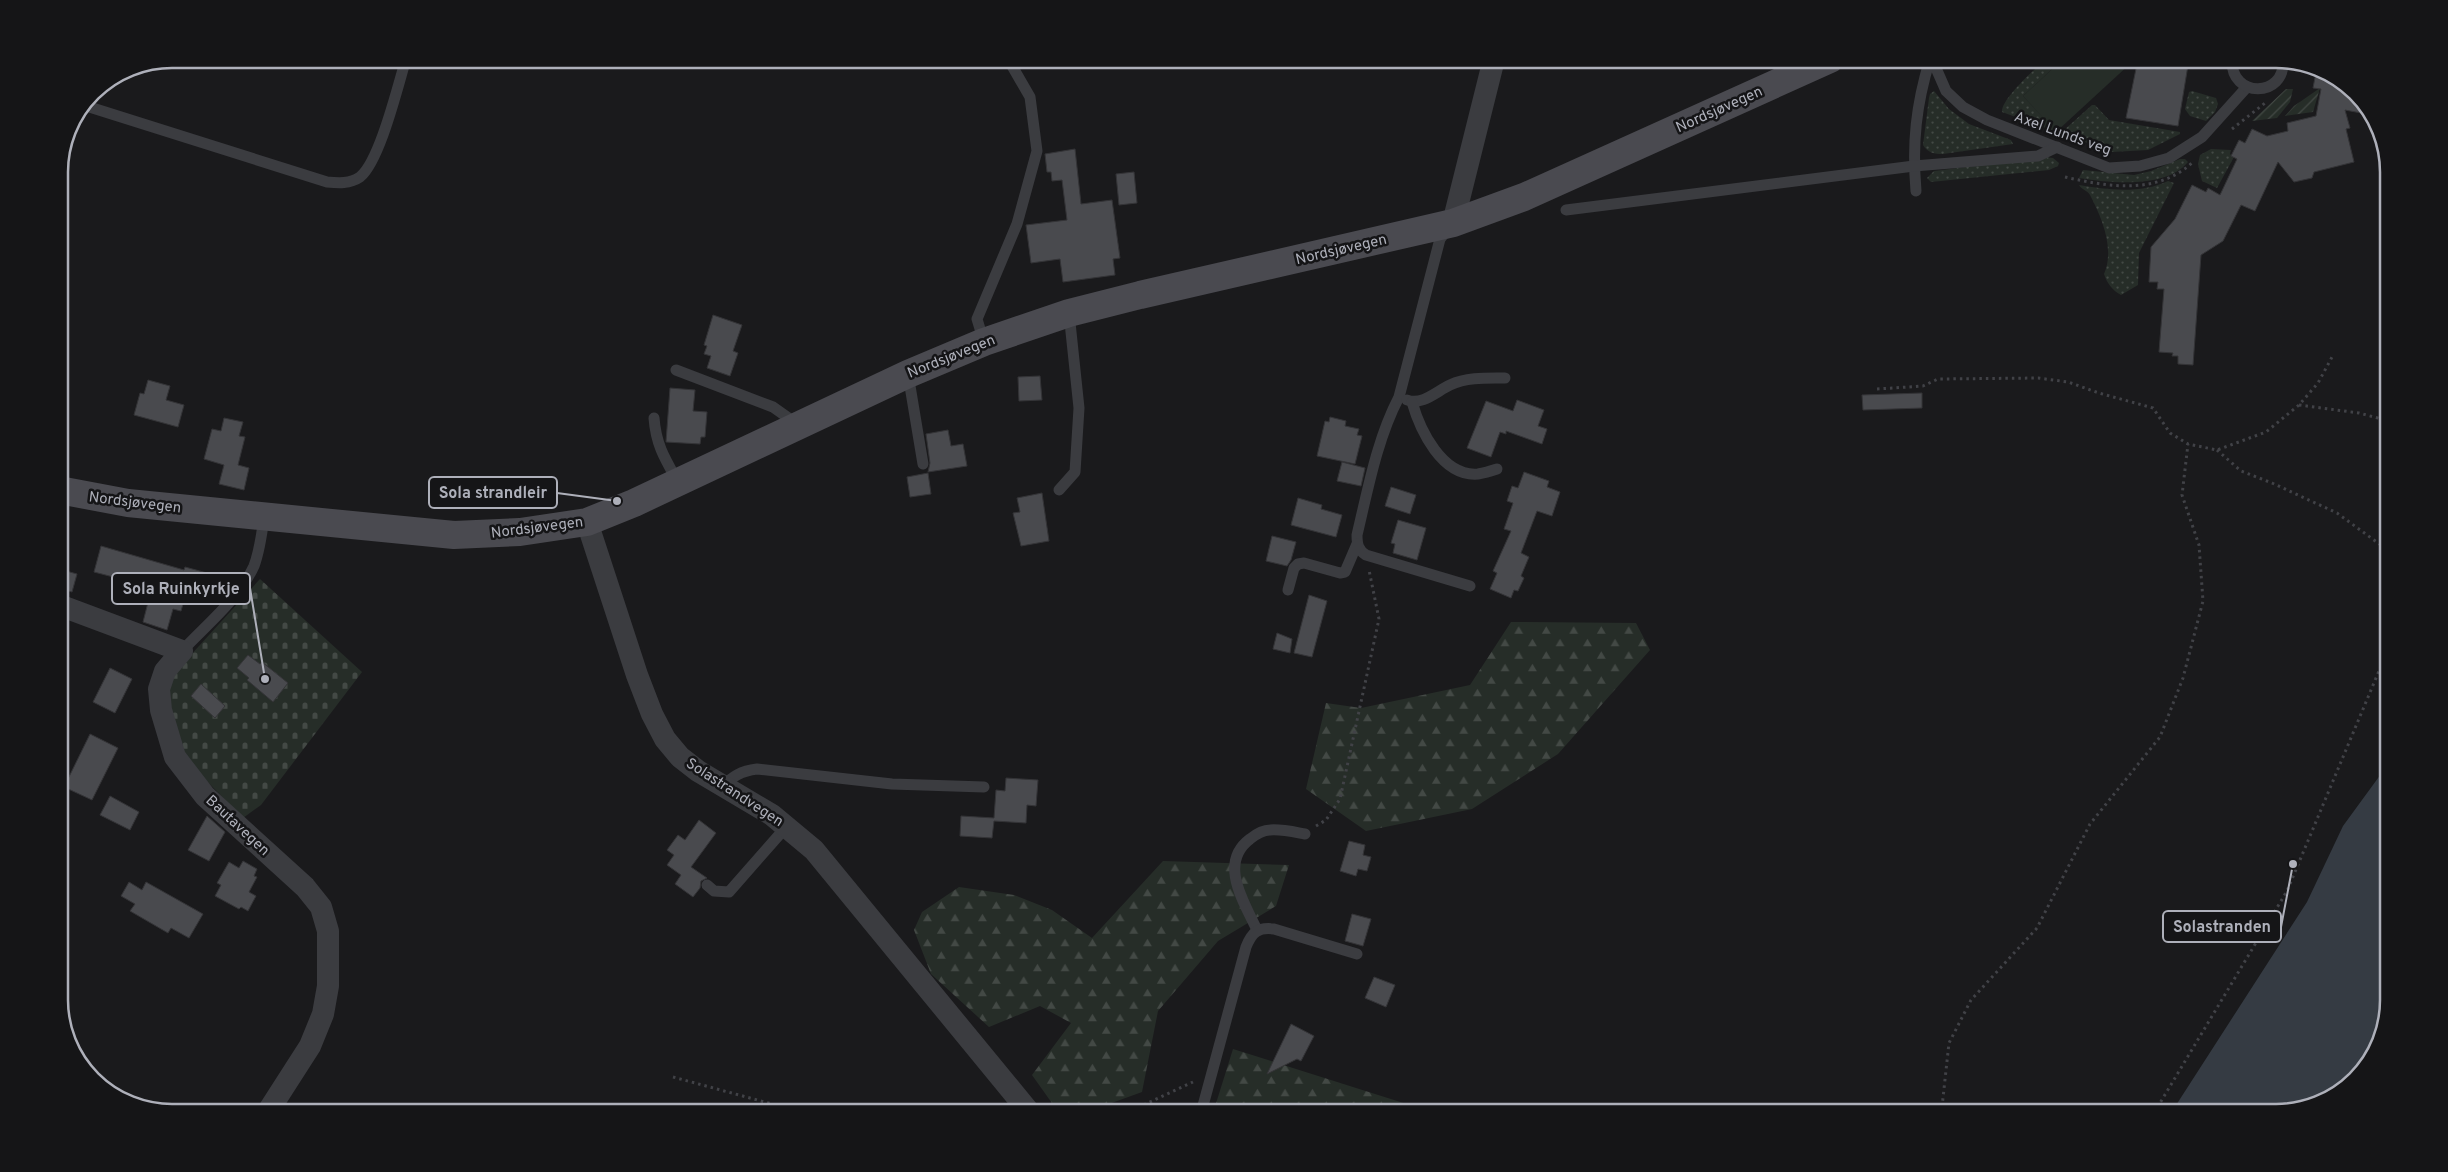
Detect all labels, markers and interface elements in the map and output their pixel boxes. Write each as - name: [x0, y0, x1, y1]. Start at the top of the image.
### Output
- street label: Nordsjøvegen: [1673, 83, 1766, 138]
- street label: Axel Lunds veg: [2011, 108, 2114, 161]
- street label: Nordsjøvegen: [1294, 231, 1389, 270]
- street label: Nordsjøvegen: [905, 331, 998, 384]
- callout: Sola strandleir: [429, 477, 557, 508]
- text: Sola strandleir: [439, 484, 548, 504]
- street label: Nordsjøvegen: [88, 488, 182, 519]
- street label: Nordsjøvegen: [490, 513, 584, 544]
- callout: Sola Ruinkyrkje: [112, 573, 250, 604]
- text: Sola Ruinkyrkje: [122, 580, 240, 600]
- street label: Solastrandvegen: [682, 755, 787, 832]
- street label: Bautavegen: [201, 792, 273, 861]
- callout: Solastranden: [2163, 911, 2281, 942]
- text: Solastranden: [2173, 918, 2271, 938]

